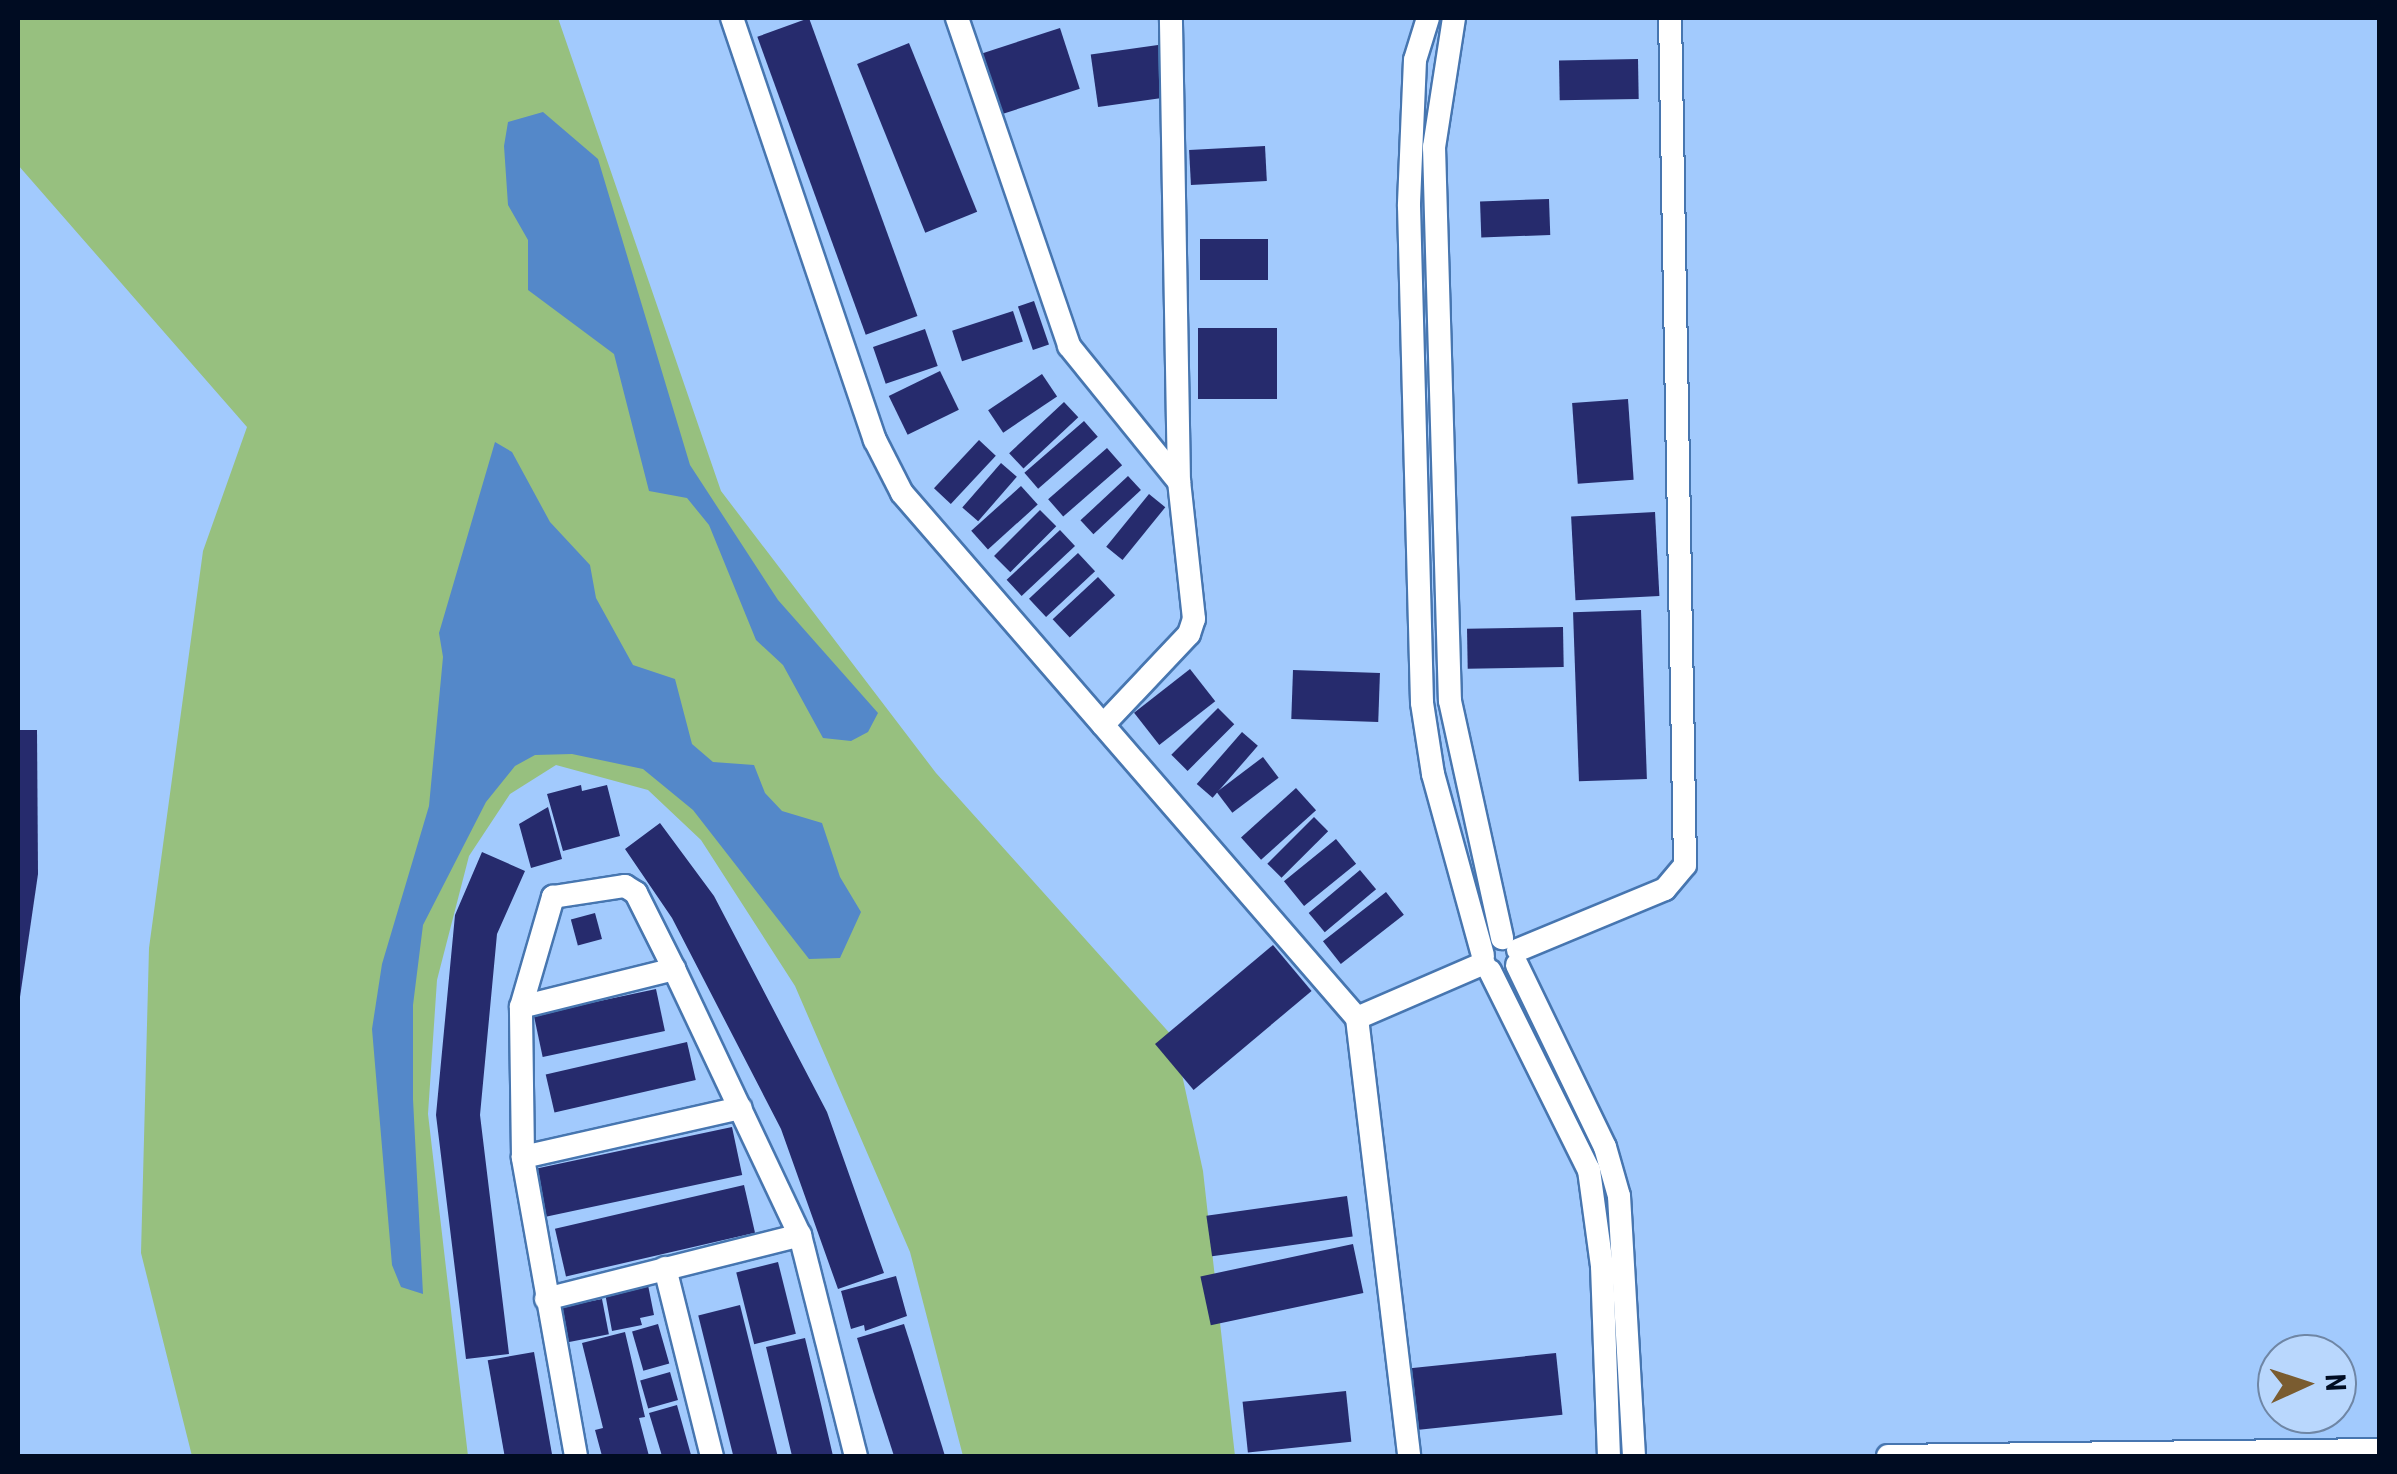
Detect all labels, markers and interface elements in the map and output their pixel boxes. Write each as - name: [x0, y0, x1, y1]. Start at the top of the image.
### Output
- north arrow: [2257, 1334, 2357, 1434]
- text: N: [2319, 1373, 2352, 1392]

